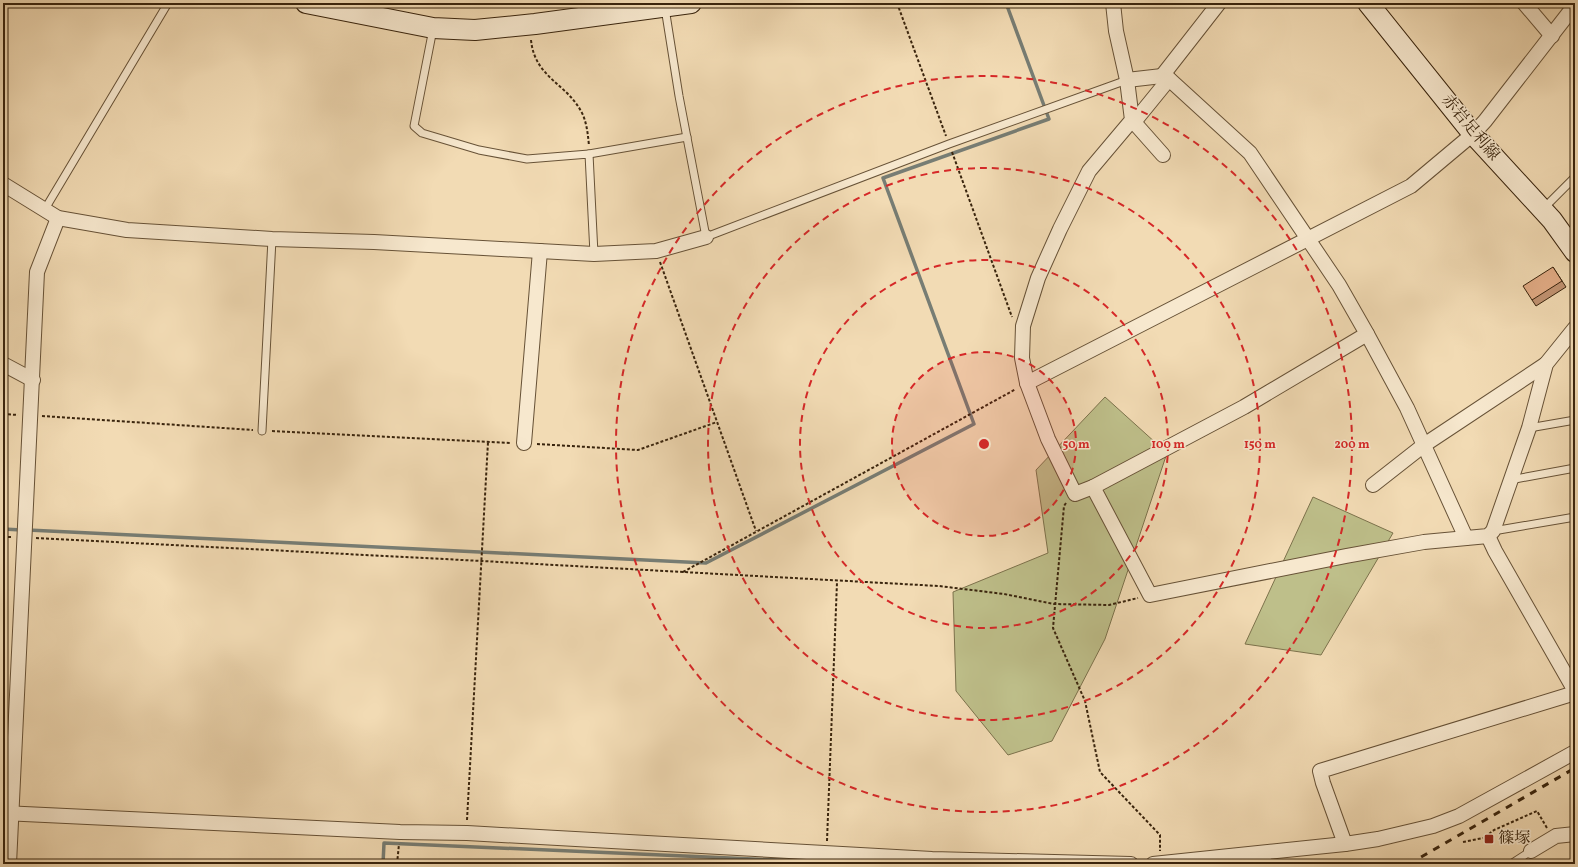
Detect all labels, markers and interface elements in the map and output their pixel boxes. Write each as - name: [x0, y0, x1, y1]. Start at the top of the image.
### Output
- street label: 赤岩足利線: [1436, 90, 1504, 166]
- centre of rings: [977, 437, 991, 451]
- text: 50 m: [1062, 437, 1090, 453]
- text: 100 m: [1151, 437, 1185, 453]
- text: 150 m: [1244, 437, 1276, 453]
- text: 200 m: [1334, 437, 1370, 453]
- place label: 篠塚: [1498, 828, 1530, 850]
- marker: 篠塚: [1483, 833, 1495, 845]

